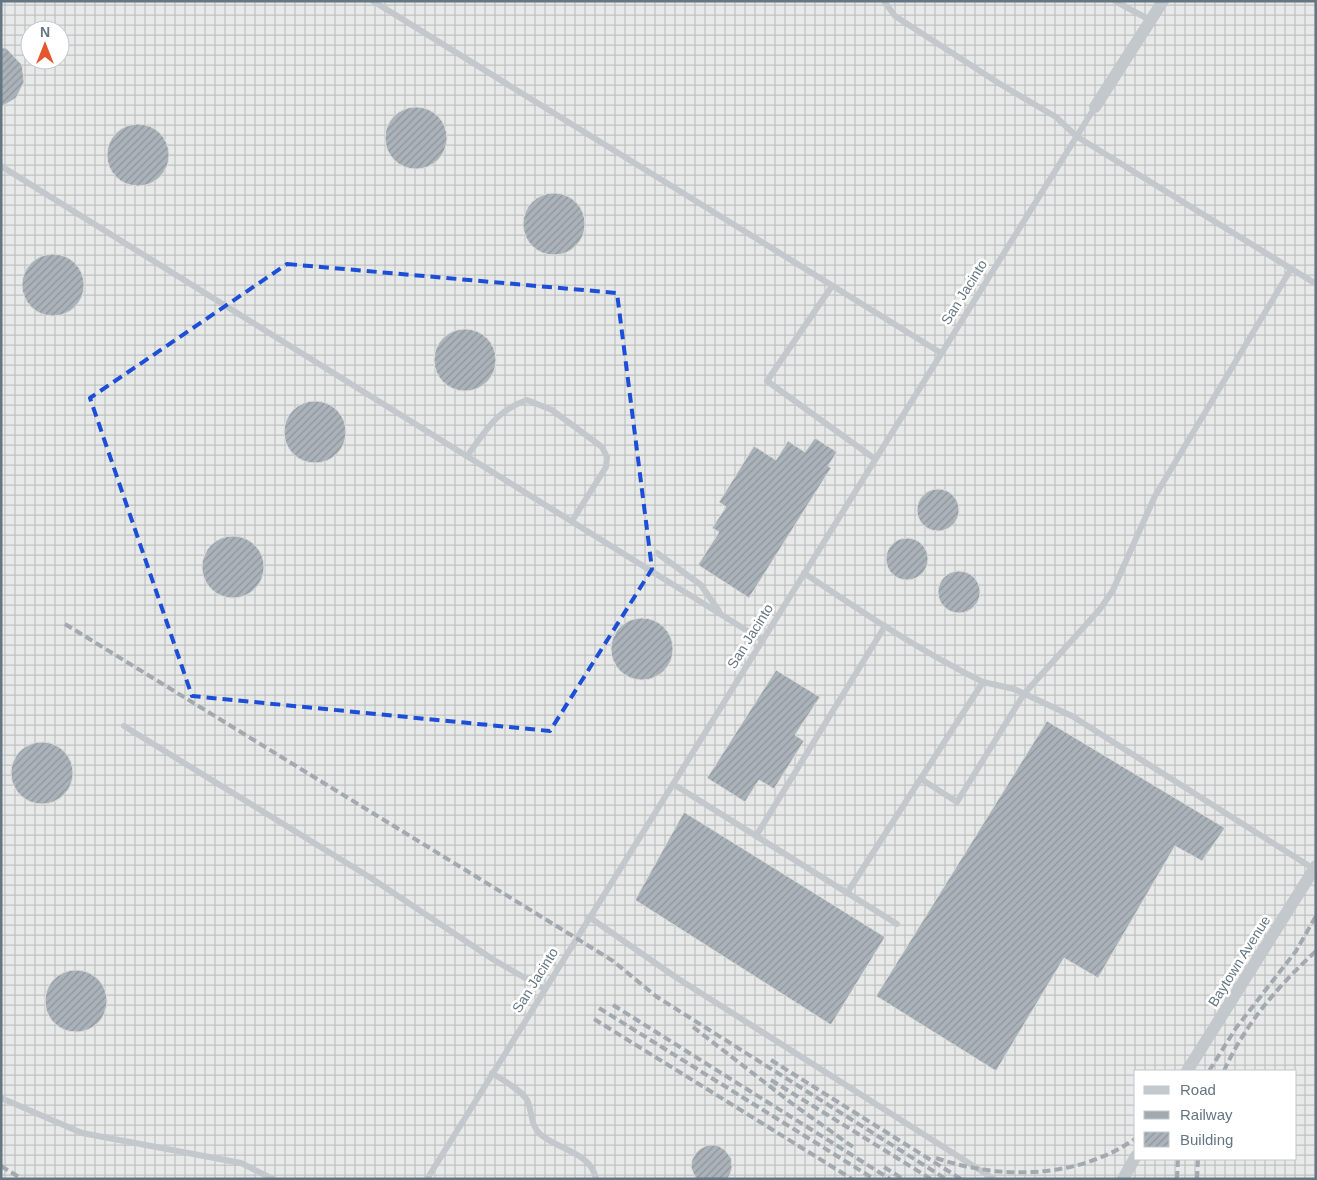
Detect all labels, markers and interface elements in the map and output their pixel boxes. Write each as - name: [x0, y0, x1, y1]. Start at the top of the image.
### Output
- north arrow: [20, 20, 70, 70]
- text: N: [40, 24, 50, 40]
- street label: San Jacinto: [938, 257, 990, 327]
- street label: San Jacinto: [724, 601, 776, 671]
- street label: Baytown Avenue: [1205, 912, 1273, 1009]
- street label: San Jacinto: [509, 945, 561, 1015]
- legend: [1134, 1070, 1297, 1160]
- text: Road: [1180, 1081, 1216, 1098]
- text: Railway: [1180, 1106, 1233, 1123]
- text: Building: [1180, 1131, 1233, 1148]

